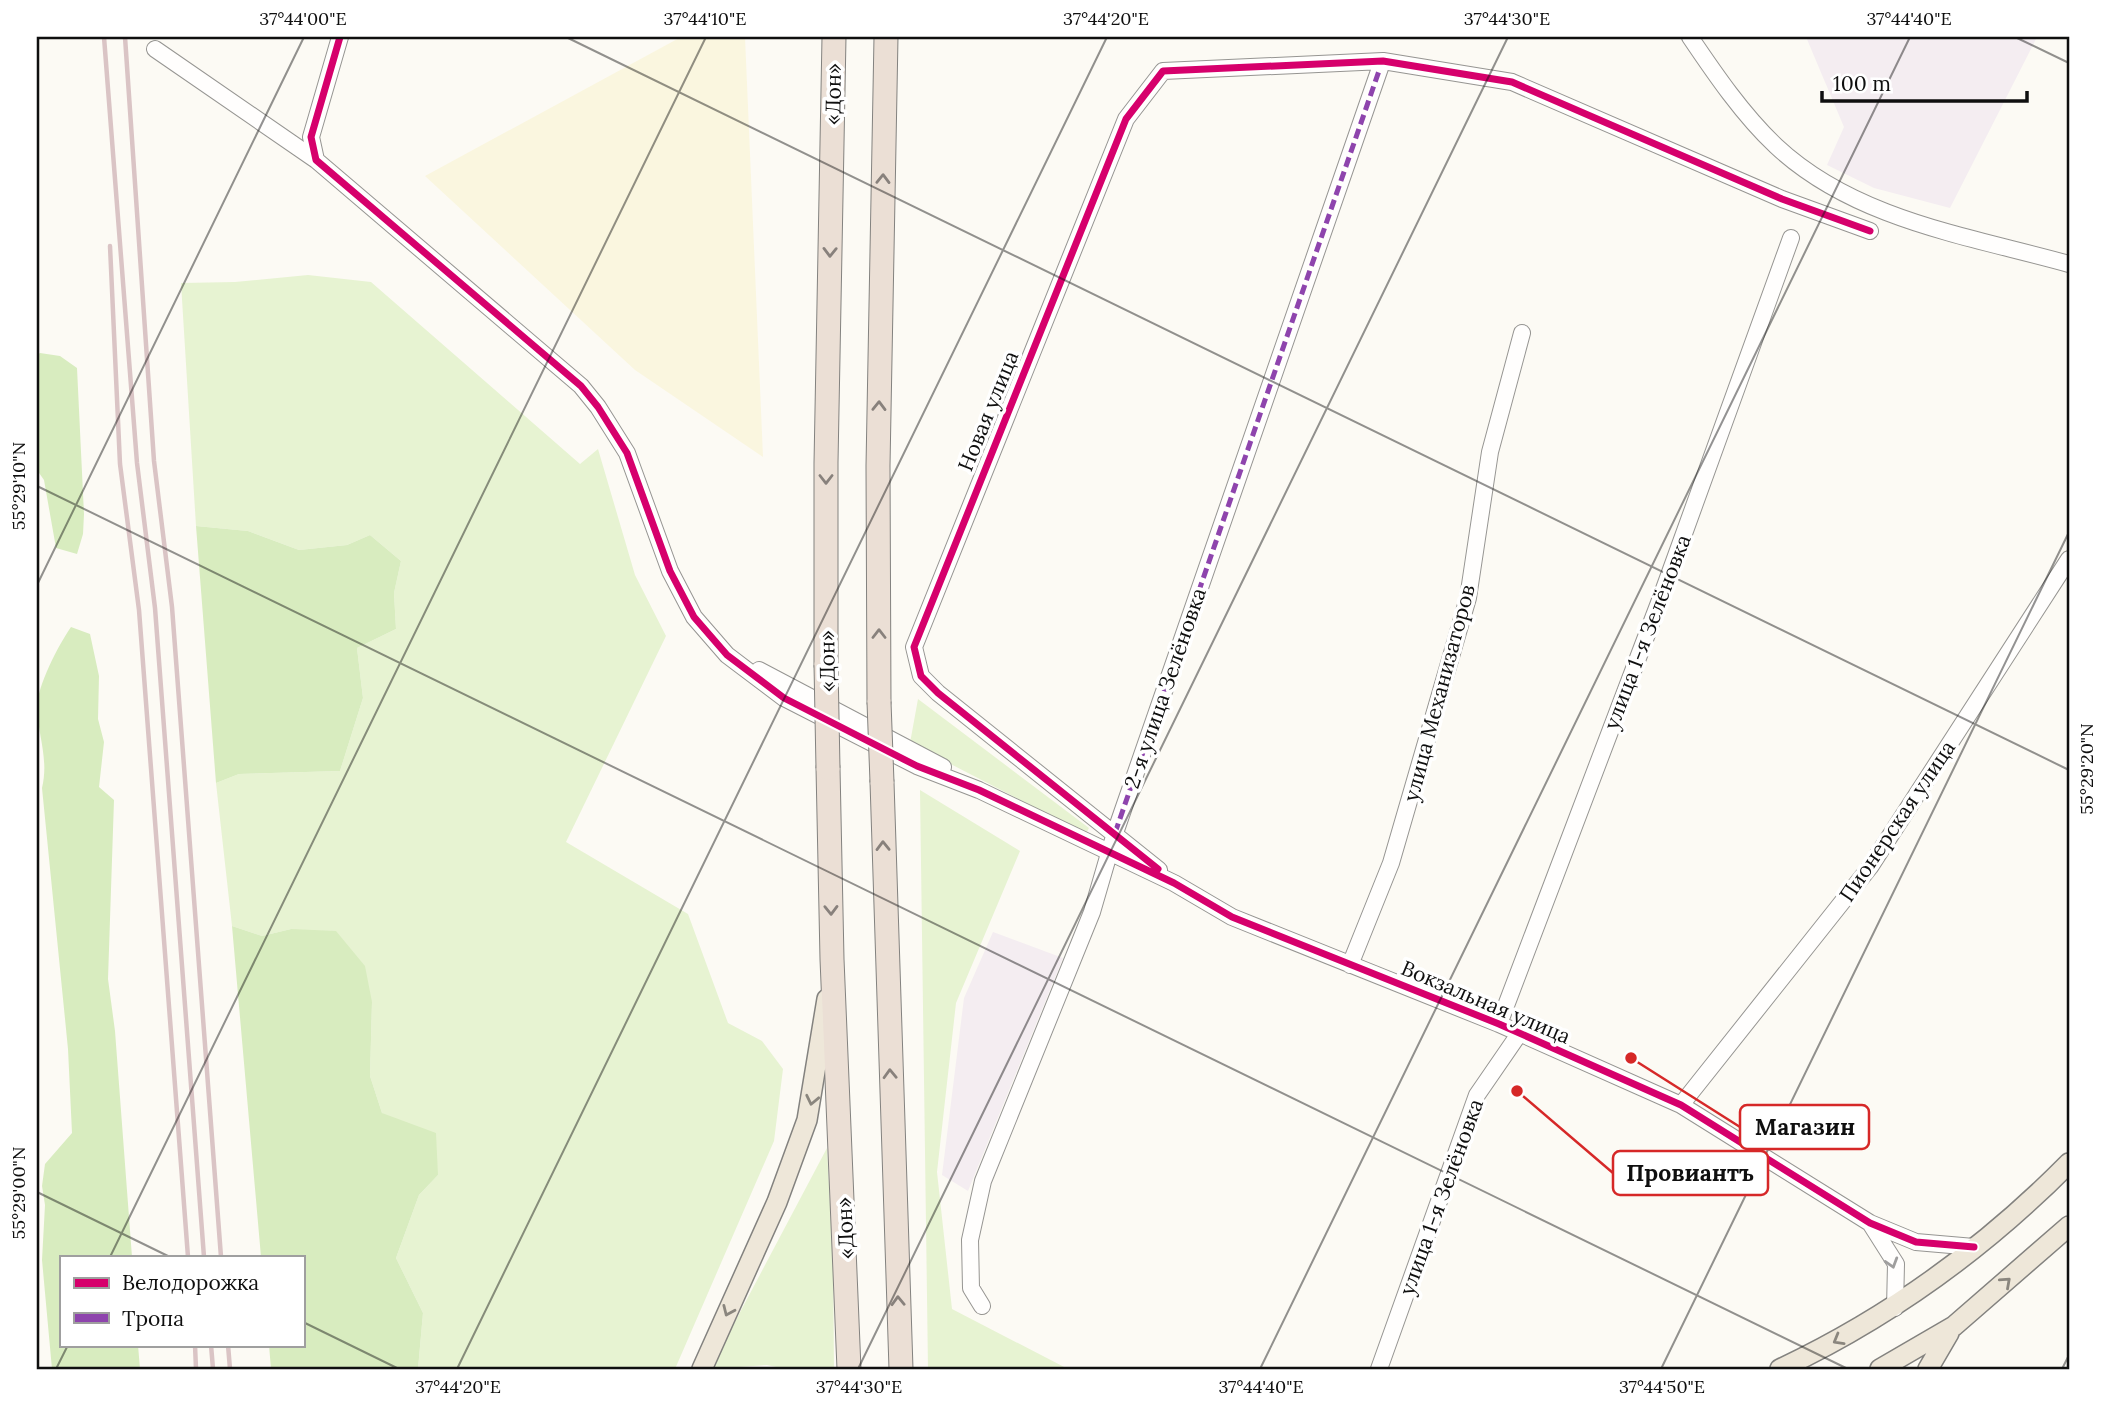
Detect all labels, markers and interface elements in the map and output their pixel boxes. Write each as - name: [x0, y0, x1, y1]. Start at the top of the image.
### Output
- text: 37°44'00"E: [259, 7, 347, 30]
- text: 37°44'10"E: [664, 7, 746, 30]
- text: 37°44'20"E: [1063, 7, 1149, 30]
- text: 37°44'30"E: [1464, 7, 1550, 30]
- text: 37°44'40"E: [1866, 7, 1952, 30]
- scale bar: [1822, 60, 2027, 104]
- street label: «Дон»: [819, 63, 847, 125]
- text: 100 m: [1833, 70, 1891, 97]
- one-way arrow: [875, 173, 890, 184]
- one-way arrow: [822, 247, 838, 258]
- street label: Новая улица: [952, 347, 1024, 475]
- one-way arrow: [871, 401, 887, 411]
- text: 55°29'10"N: [7, 442, 30, 530]
- one-way arrow: [818, 475, 834, 485]
- street label: улица 1-я Зелёновка: [1597, 530, 1697, 733]
- street label: улица Механизаторов: [1397, 581, 1481, 805]
- street label: 2-я улица Зелёновка: [1118, 584, 1212, 792]
- one-way arrow: [871, 628, 887, 639]
- street label: «Дон»: [813, 630, 841, 692]
- text: 55°29'20"N: [2075, 723, 2098, 815]
- street label: Пионерская улица: [1833, 735, 1961, 907]
- one-way arrow: [876, 841, 891, 852]
- one-way arrow: [823, 905, 839, 916]
- street label: Вокзальная улица: [1397, 954, 1575, 1050]
- one-way arrow: [882, 1068, 897, 1079]
- one-way arrow: [805, 1094, 820, 1106]
- street label: улица 1-я Зелёновка: [1393, 1095, 1489, 1299]
- callout: Магазин: [1740, 1105, 1869, 1149]
- text: Магазин: [1755, 1112, 1855, 1141]
- text: 55°29'00"N: [7, 1146, 30, 1240]
- callout: Провиантъ: [1613, 1151, 1768, 1195]
- text: Провиантъ: [1626, 1158, 1754, 1187]
- street label: «Дон»: [830, 1196, 860, 1260]
- legend: [60, 1256, 304, 1346]
- one-way arrow: [1883, 1256, 1898, 1269]
- text: Велодорожка: [122, 1269, 259, 1296]
- one-way arrow: [1998, 1278, 2011, 1291]
- one-way arrow: [891, 1295, 906, 1306]
- one-way arrow: [722, 1304, 736, 1316]
- text: Тропа: [122, 1305, 184, 1332]
- one-way arrow: [1833, 1332, 1846, 1345]
- text: 37°44'20"E: [415, 1375, 501, 1398]
- text: 37°44'30"E: [816, 1375, 902, 1398]
- text: 37°44'40"E: [1218, 1375, 1304, 1398]
- text: 37°44'50"E: [1619, 1375, 1705, 1398]

